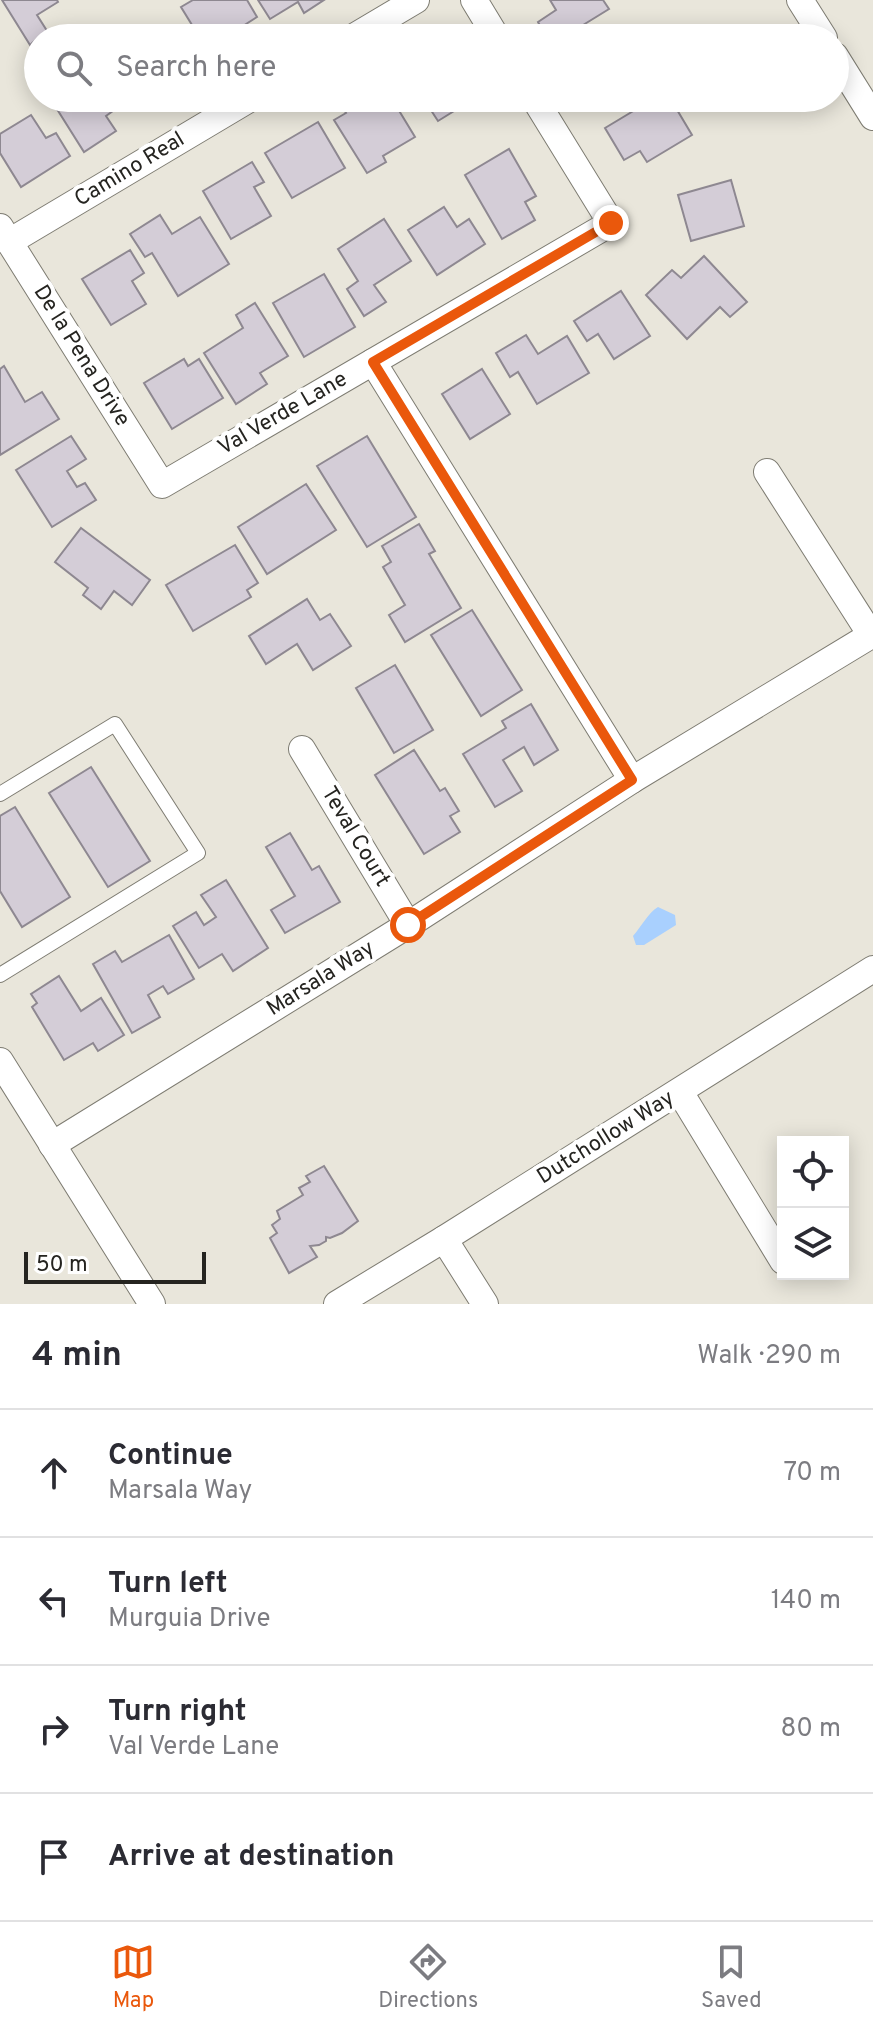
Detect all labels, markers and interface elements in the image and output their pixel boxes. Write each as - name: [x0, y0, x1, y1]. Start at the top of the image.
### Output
- search box: [24, 24, 849, 112]
- icon: search: [52, 46, 96, 90]
- text: Search here: [116, 50, 276, 87]
- street label: Camino Real: [70, 127, 190, 213]
- route end: [593, 205, 629, 241]
- street label: De la Pena Drive: [27, 280, 135, 432]
- street label: Val Verde Lane: [214, 366, 352, 462]
- street label: Teval Court: [315, 782, 395, 892]
- route start: [390, 907, 426, 943]
- street label: Marsala Way: [262, 935, 380, 1023]
- street label: Dutchollow Way: [532, 1085, 680, 1191]
- map controls: [777, 1136, 849, 1280]
- button: locate: [777, 1136, 849, 1208]
- button: layers: [777, 1208, 849, 1280]
- scale bar: [24, 1248, 206, 1284]
- text: 50 m: [36, 1252, 88, 1279]
- text: 4 min: [32, 1335, 122, 1378]
- text: Walk · 290 m: [697, 1340, 841, 1373]
- text: Continue: [108, 1438, 233, 1475]
- icon: ahead: [32, 1451, 76, 1495]
- text: 70 m: [783, 1457, 841, 1490]
- text: Marsala Way: [108, 1475, 252, 1508]
- text: Turn left: [108, 1566, 228, 1603]
- icon: left: [32, 1579, 76, 1623]
- text: 140 m: [771, 1585, 841, 1618]
- text: Murguia Drive: [108, 1603, 270, 1636]
- text: Turn right: [108, 1694, 246, 1731]
- icon: right: [32, 1707, 76, 1751]
- text: 80 m: [781, 1713, 841, 1746]
- text: Val Verde Lane: [108, 1731, 279, 1764]
- icon: arrive: [32, 1835, 76, 1879]
- text: Arrive at destination: [108, 1839, 394, 1876]
- tab: Map: [111, 1940, 155, 2015]
- tab: Directions: [378, 1940, 478, 2015]
- tab: Saved: [701, 1940, 762, 2015]

